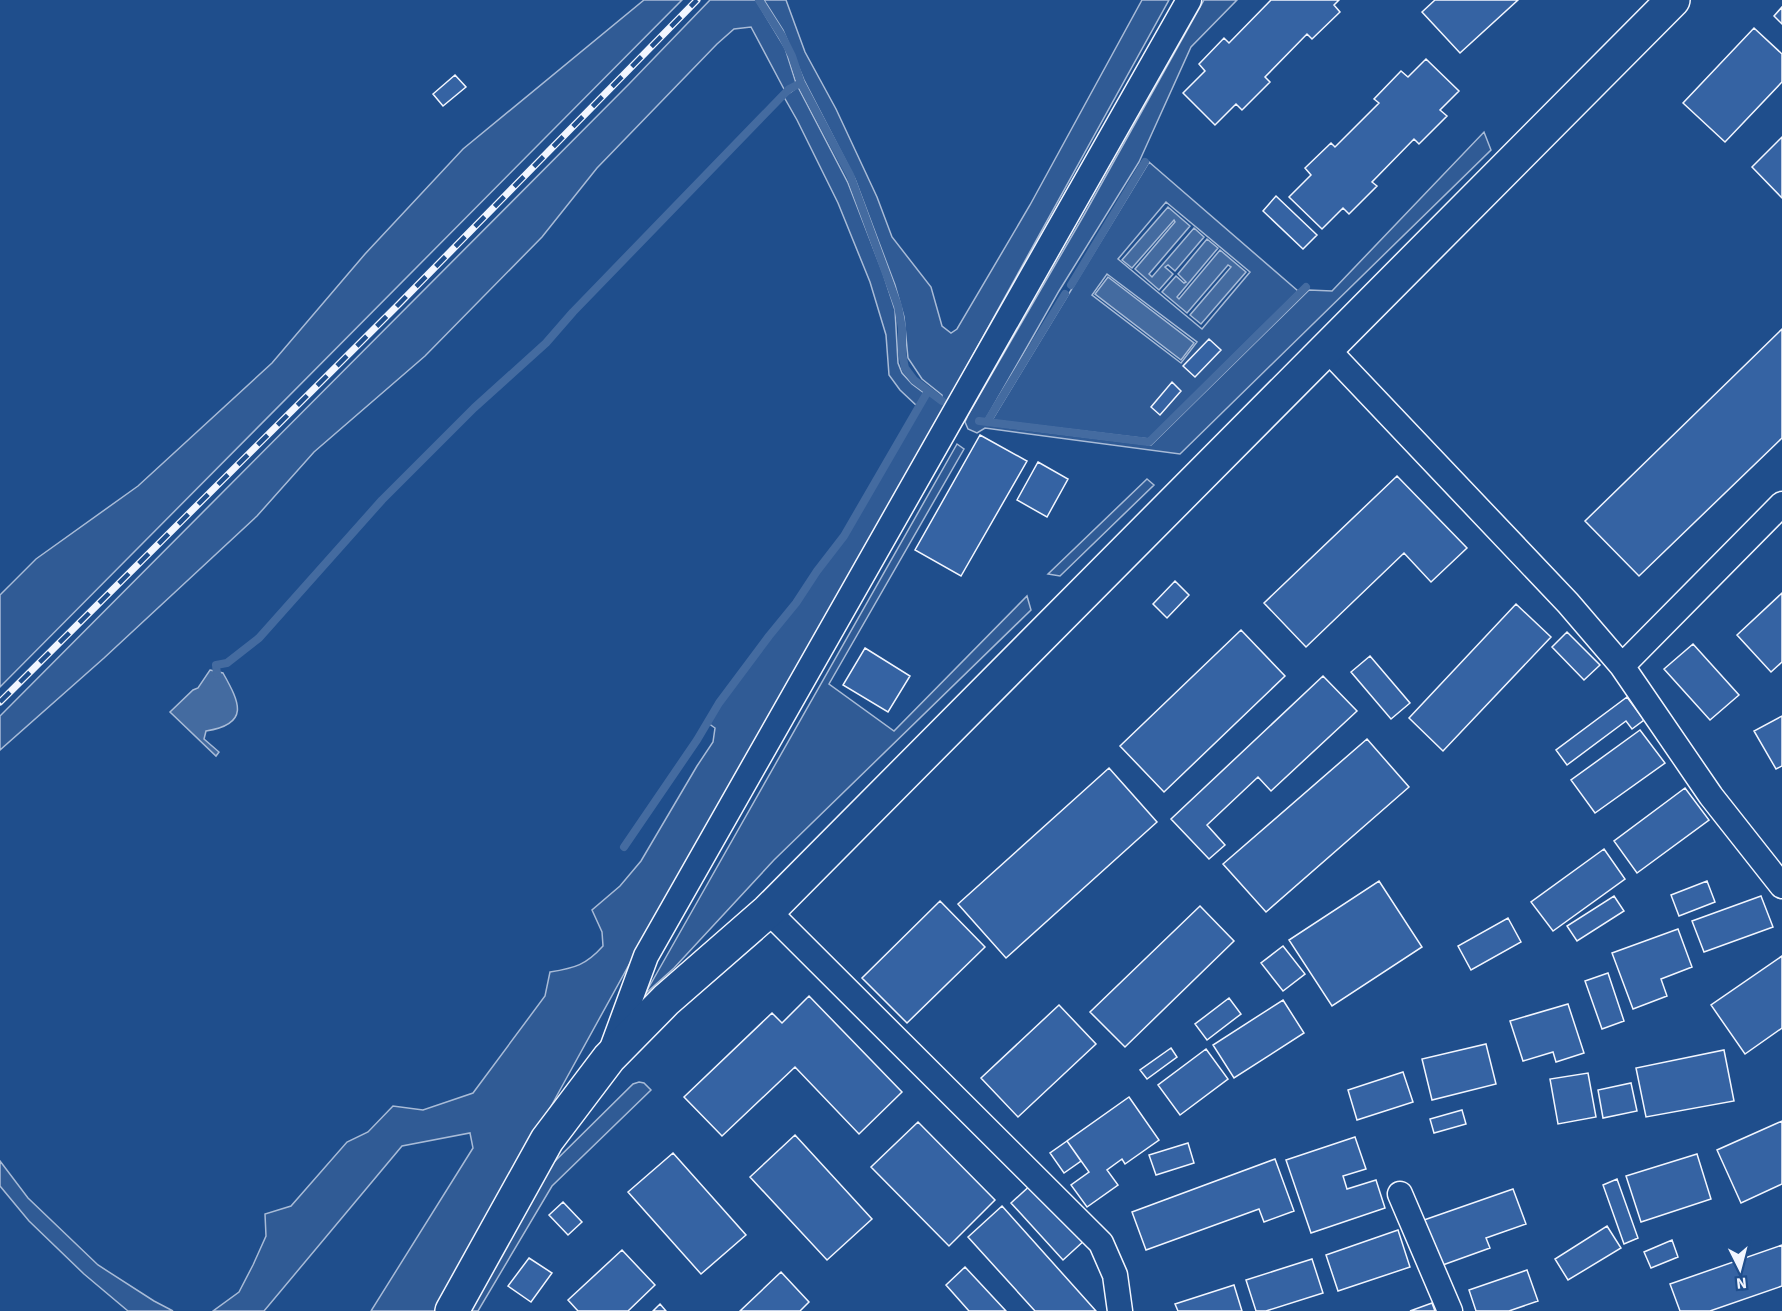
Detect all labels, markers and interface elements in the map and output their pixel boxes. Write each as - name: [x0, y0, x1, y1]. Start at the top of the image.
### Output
- north arrow: [1710, 1239, 1770, 1299]
- text: N: [1735, 1271, 1748, 1294]

